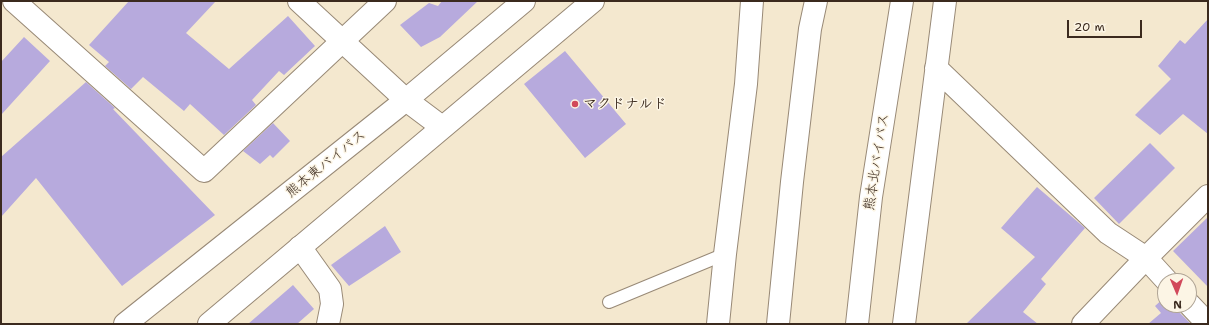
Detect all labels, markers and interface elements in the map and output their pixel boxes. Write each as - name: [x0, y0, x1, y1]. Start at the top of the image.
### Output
- scale bar: [1069, 12, 1144, 38]
- text: 20 m: [1074, 19, 1105, 35]
- place label: マクドナルド: [583, 96, 667, 112]
- marker: マクドナルド: [570, 99, 580, 109]
- street label: 熊本北バイパス: [861, 112, 893, 212]
- street label: 熊本東バイパス: [283, 127, 369, 201]
- north arrow: [1157, 273, 1197, 313]
- text: N: [1173, 297, 1182, 312]

